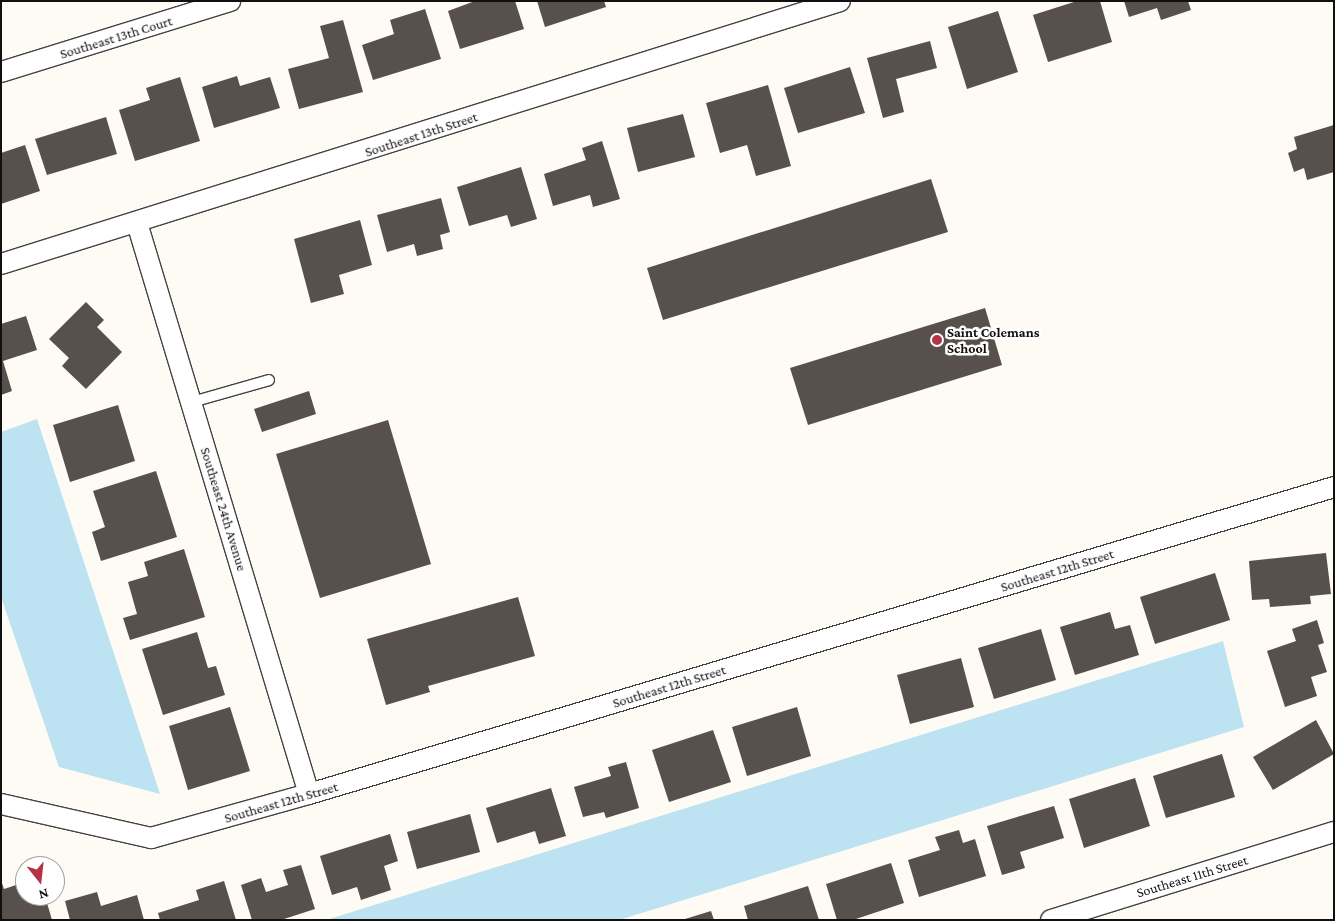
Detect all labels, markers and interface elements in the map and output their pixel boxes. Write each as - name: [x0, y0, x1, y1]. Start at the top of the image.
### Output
- street label: Southeast 13th Court: [58, 12, 174, 62]
- street label: Southeast 13th Street: [363, 108, 479, 160]
- place label: Saint Colemans School: [947, 324, 1039, 357]
- marker: Saint Colemans School: [931, 334, 943, 346]
- street label: Southeast 24th Avenue: [197, 445, 251, 573]
- street label: Southeast 12th Street: [998, 545, 1116, 595]
- street label: Southeast 12th Street: [610, 661, 728, 711]
- street label: Southeast 12th Street: [222, 778, 340, 826]
- street label: Southeast 11th Street: [1134, 851, 1250, 901]
- north arrow: [15, 856, 65, 906]
- text: N: [37, 885, 51, 903]

